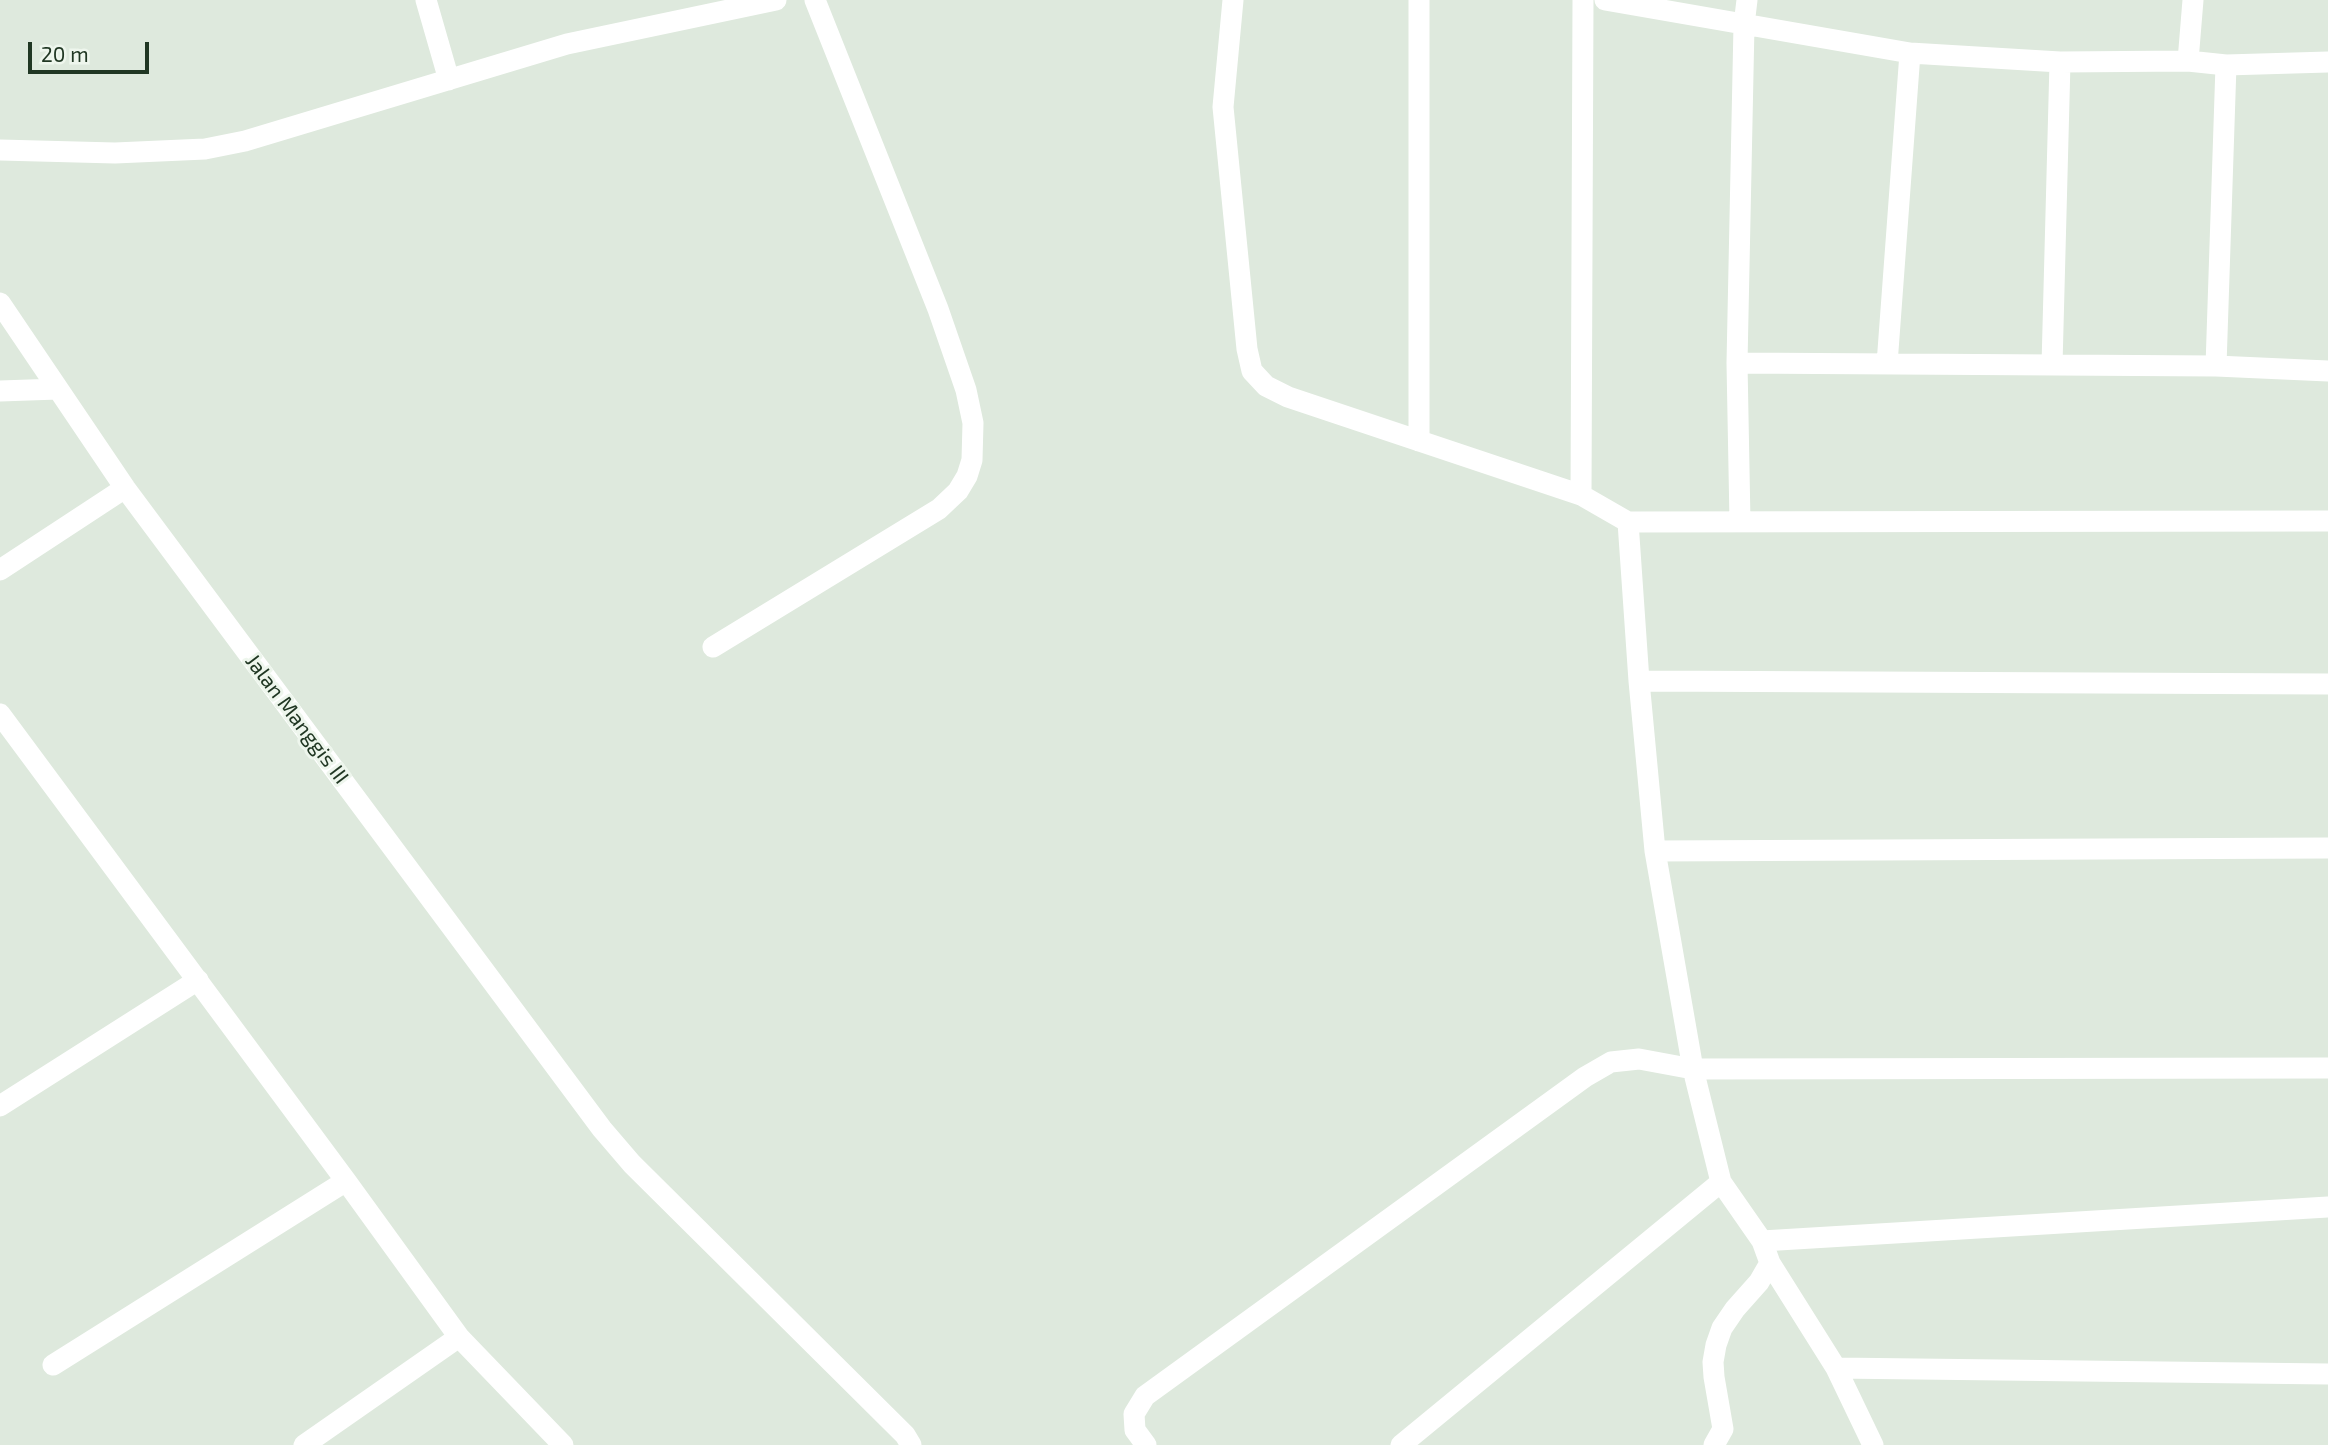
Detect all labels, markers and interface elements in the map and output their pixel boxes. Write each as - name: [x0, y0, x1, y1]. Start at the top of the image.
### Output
- scale bar: [32, 28, 152, 72]
- text: 20 m: [41, 41, 89, 66]
- street label: Jalan Manggis III: [240, 649, 354, 789]

